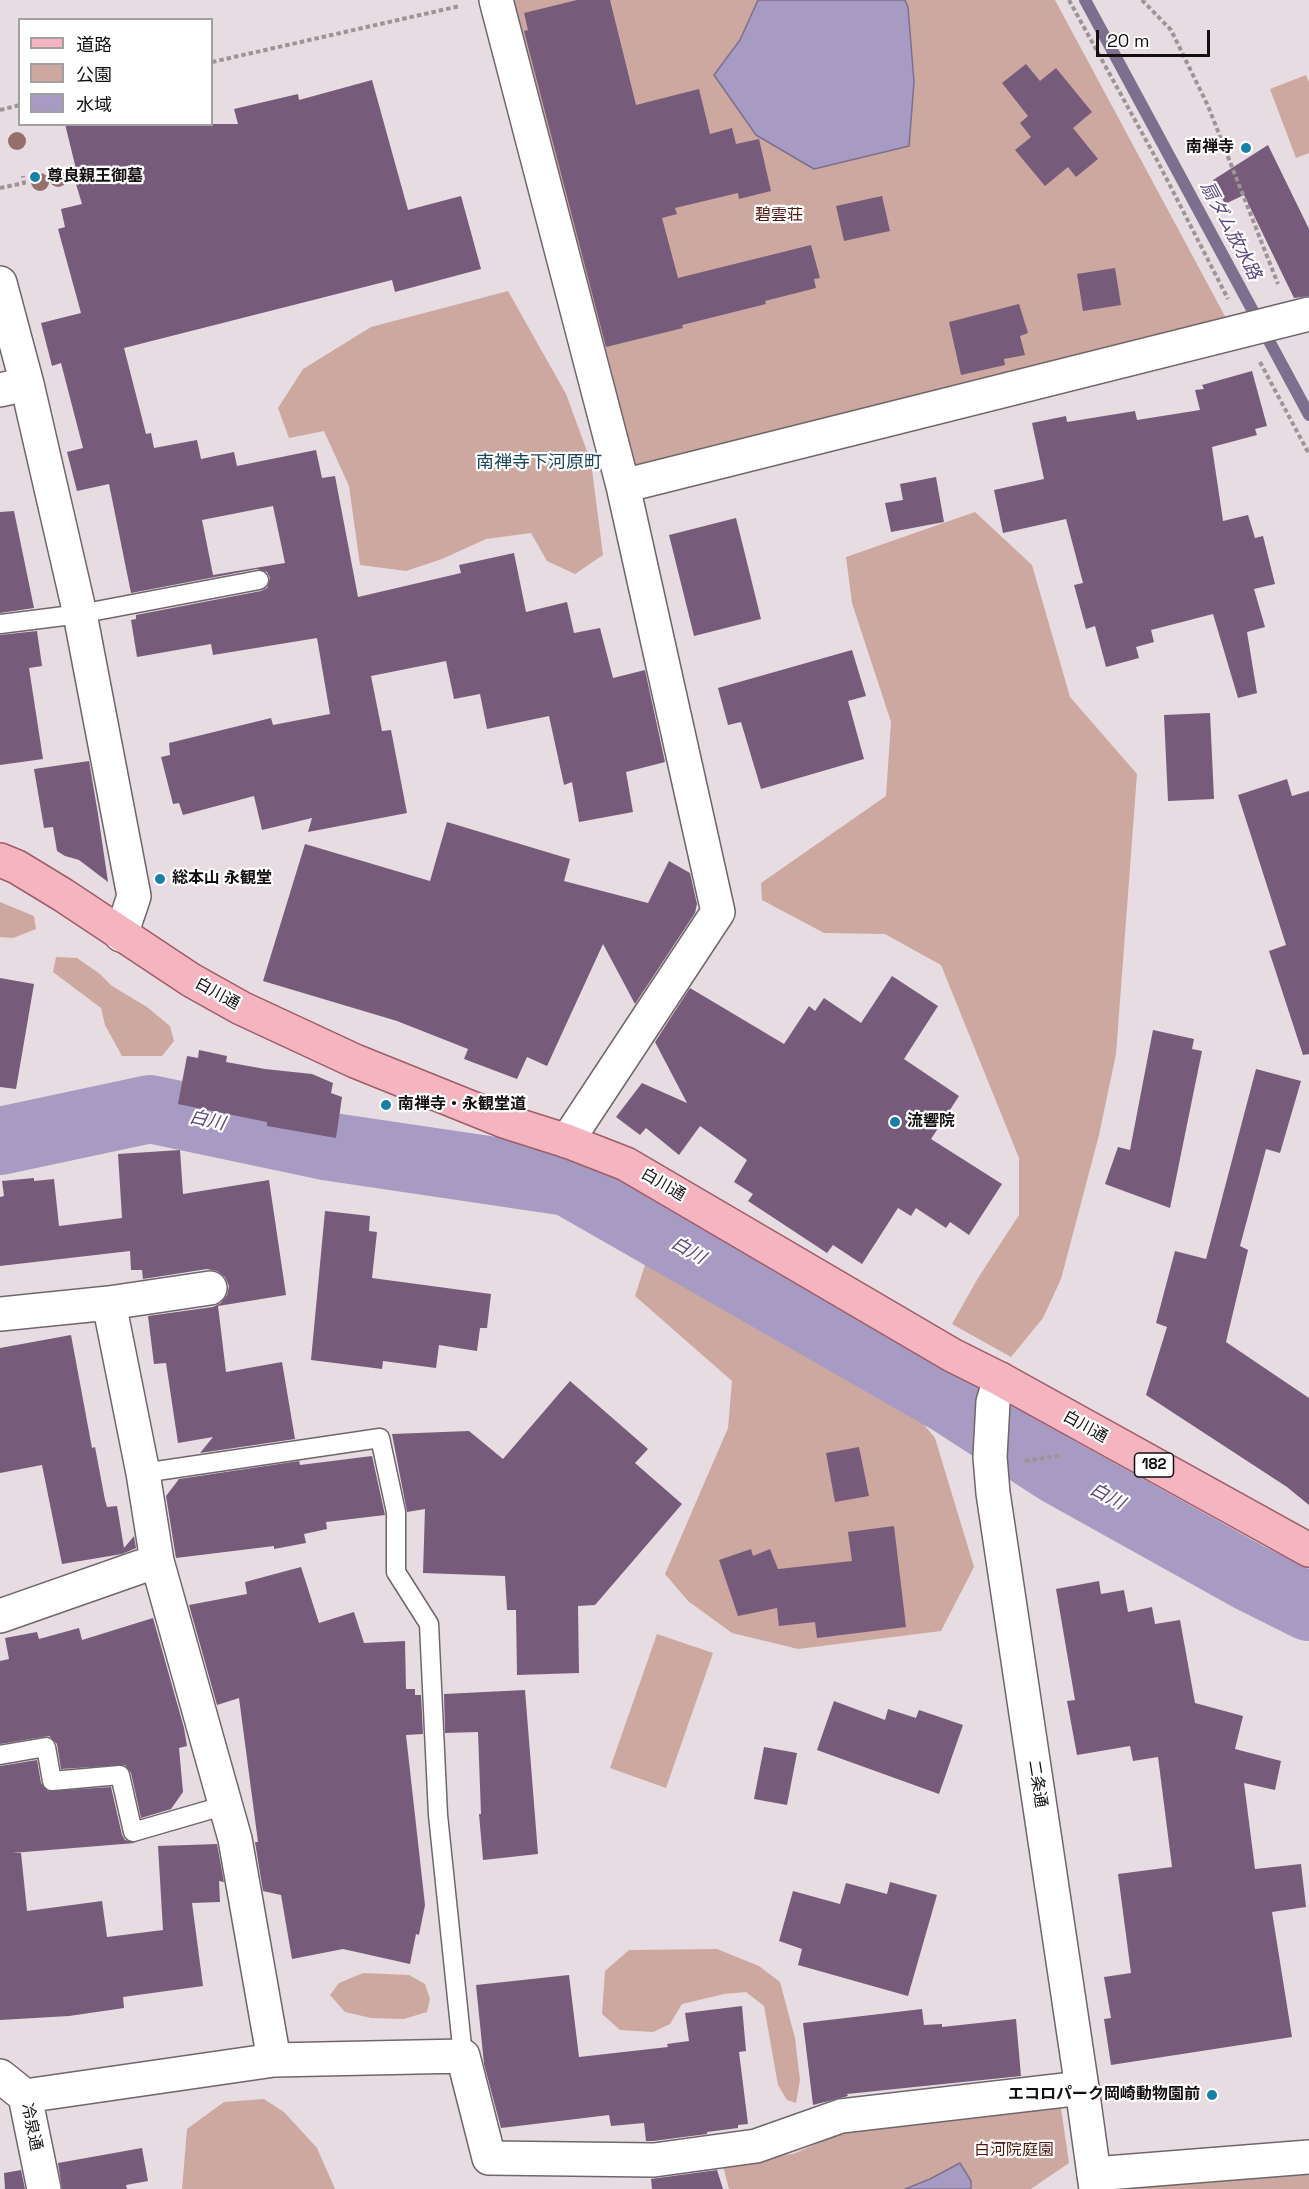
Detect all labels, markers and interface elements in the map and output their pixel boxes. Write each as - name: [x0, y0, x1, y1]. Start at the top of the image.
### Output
- legend: [18, 18, 213, 126]
- scale bar: [1099, 18, 1213, 56]
- text: 20 m: [1107, 29, 1150, 52]
- text: 道路: [76, 33, 112, 56]
- text: 公園: [76, 63, 112, 86]
- text: 水域: [76, 93, 112, 116]
- place label: 南禅寺: [1186, 138, 1234, 158]
- marker: 南禅寺: [1239, 141, 1253, 155]
- place label: 尊良親王御墓: [47, 167, 143, 187]
- marker: 尊良親王御墓: [28, 170, 42, 184]
- water label: 扇ダム放水路: [1195, 178, 1265, 284]
- park label: 碧雲荘: [755, 206, 803, 226]
- district label: 南禅寺下河原町: [476, 452, 602, 474]
- place label: 総本山 永観堂: [172, 869, 272, 889]
- marker: 総本山 永観堂: [153, 872, 167, 886]
- street label: 白川通: [191, 974, 243, 1014]
- place label: 南禅寺・永観堂道: [398, 1095, 526, 1115]
- marker: 南禅寺・永観堂道: [379, 1098, 393, 1112]
- water label: 白川: [187, 1107, 227, 1135]
- place label: 流響院: [907, 1112, 955, 1132]
- marker: 流響院: [888, 1115, 902, 1129]
- street label: 白川通: [637, 1165, 689, 1205]
- water label: 白川: [667, 1233, 709, 1269]
- street label: 白川通: [1059, 1407, 1111, 1447]
- road number: 182: [1134, 1453, 1174, 1477]
- water label: 白川: [1086, 1479, 1128, 1515]
- street label: 二条通: [1024, 1759, 1050, 1809]
- place label: エコロパーク岡崎動物園前: [1008, 2085, 1200, 2105]
- marker: エコロパーク岡崎動物園前: [1205, 2088, 1219, 2102]
- street label: 冷泉通: [17, 2102, 45, 2152]
- park label: 白河院庭園: [974, 2141, 1054, 2161]

